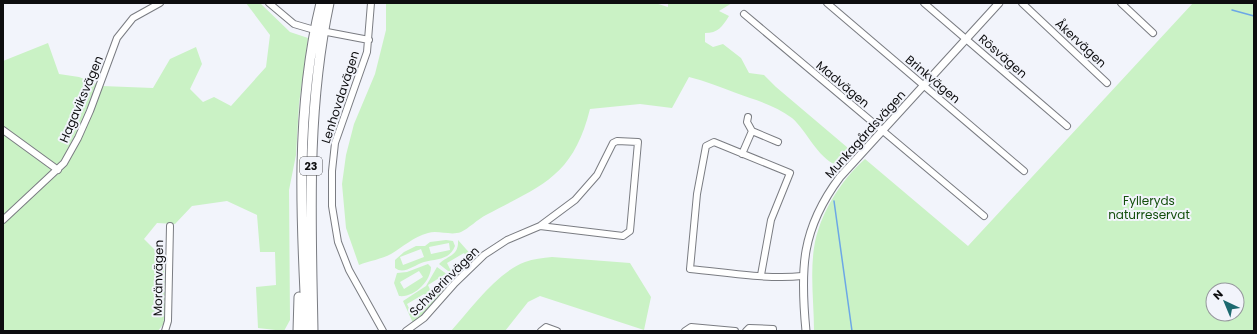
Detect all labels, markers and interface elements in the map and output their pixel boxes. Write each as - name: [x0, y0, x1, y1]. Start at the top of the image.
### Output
- street label: Åkervägen: [1052, 15, 1110, 71]
- street label: Rösvägen: [975, 30, 1031, 82]
- street label: Lenhovdavägen: [317, 48, 363, 146]
- street label: Brinkvägen: [902, 51, 964, 107]
- street label: Hagaviksvägen: [55, 53, 107, 145]
- street label: Madvägen: [813, 57, 873, 111]
- street label: Munkagårdsvägen: [821, 86, 909, 182]
- road number: 23: [300, 157, 322, 175]
- park label: Fylleryds naturreservat: [1108, 192, 1190, 223]
- street label: Moränvägen: [149, 240, 167, 316]
- street label: Schwerinvägen: [405, 242, 483, 320]
- north arrow: [1205, 282, 1245, 322]
- text: N: [1210, 286, 1227, 303]

